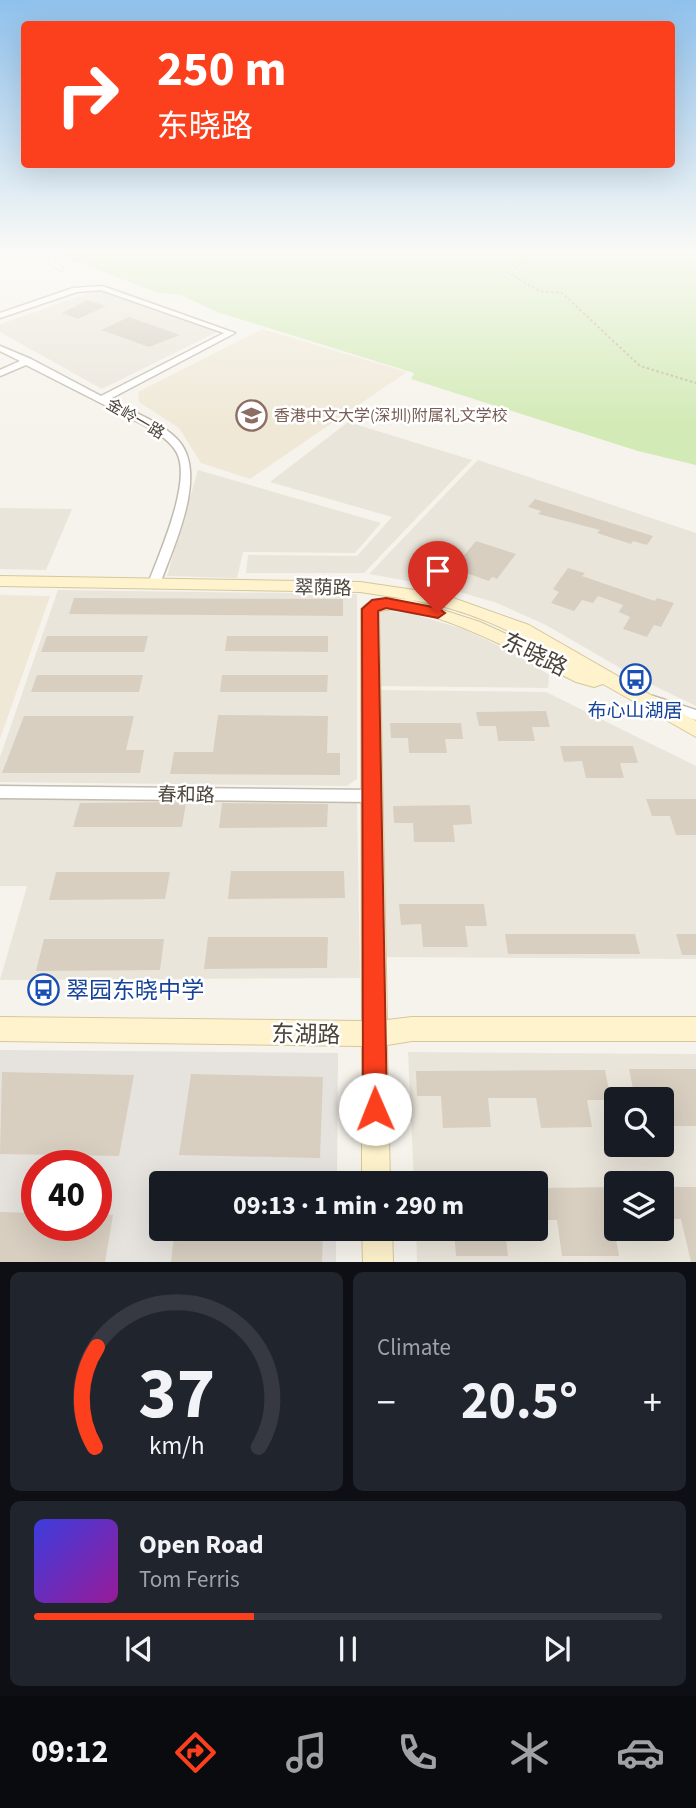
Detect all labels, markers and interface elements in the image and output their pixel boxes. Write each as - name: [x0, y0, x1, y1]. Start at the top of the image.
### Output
- text: 250 m: [157, 35, 286, 105]
- icon: right: [42, 49, 133, 140]
- text: 东晓路: [157, 104, 253, 150]
- street label: 金岭一路: [102, 393, 169, 444]
- school or university icon: 香港中文大学(深圳)附属礼文学校: [234, 398, 268, 432]
- place label: 香港中文大学(深圳)附属礼文学校: [274, 405, 508, 427]
- pin: [408, 541, 468, 613]
- icon: arrive: [419, 552, 457, 590]
- street label: 翠荫路: [294, 575, 352, 602]
- street label: 东晓路: [497, 624, 573, 684]
- bus stop icon: 布心山湖居: [618, 662, 652, 696]
- place label: 布心山湖居: [587, 698, 683, 725]
- street label: 春和路: [157, 782, 215, 809]
- bus stop icon: 翠园东晓中学: [26, 973, 60, 1007]
- place label: 翠园东晓中学: [66, 974, 204, 1007]
- street label: 东湖路: [271, 1017, 341, 1052]
- position arrow: [338, 1072, 412, 1146]
- map controls: [604, 1087, 674, 1241]
- button: search: [604, 1087, 674, 1157]
- speed limit sign: 40: [21, 1150, 112, 1241]
- button: layers: [604, 1171, 674, 1241]
- text: 09:13 · 1 min · 290 m: [233, 1187, 464, 1224]
- text: Climate: [377, 1331, 451, 1364]
- text: 37: [138, 1343, 215, 1447]
- text: 20.5°: [461, 1365, 578, 1439]
- text: −: [377, 1376, 396, 1430]
- text: +: [643, 1376, 662, 1430]
- text: km/h: [149, 1428, 204, 1464]
- text: Open Road: [139, 1526, 264, 1563]
- text: Tom Ferris: [139, 1563, 240, 1596]
- icon: previous: [120, 1630, 158, 1668]
- icon: pause: [329, 1630, 367, 1668]
- icon: next: [538, 1630, 576, 1668]
- icon: directions: [171, 1728, 220, 1777]
- icon: music: [282, 1728, 331, 1777]
- icon: phone: [393, 1728, 442, 1777]
- icon: climate: [505, 1728, 554, 1777]
- icon: car: [616, 1728, 665, 1777]
- text: 09:12: [31, 1729, 108, 1775]

